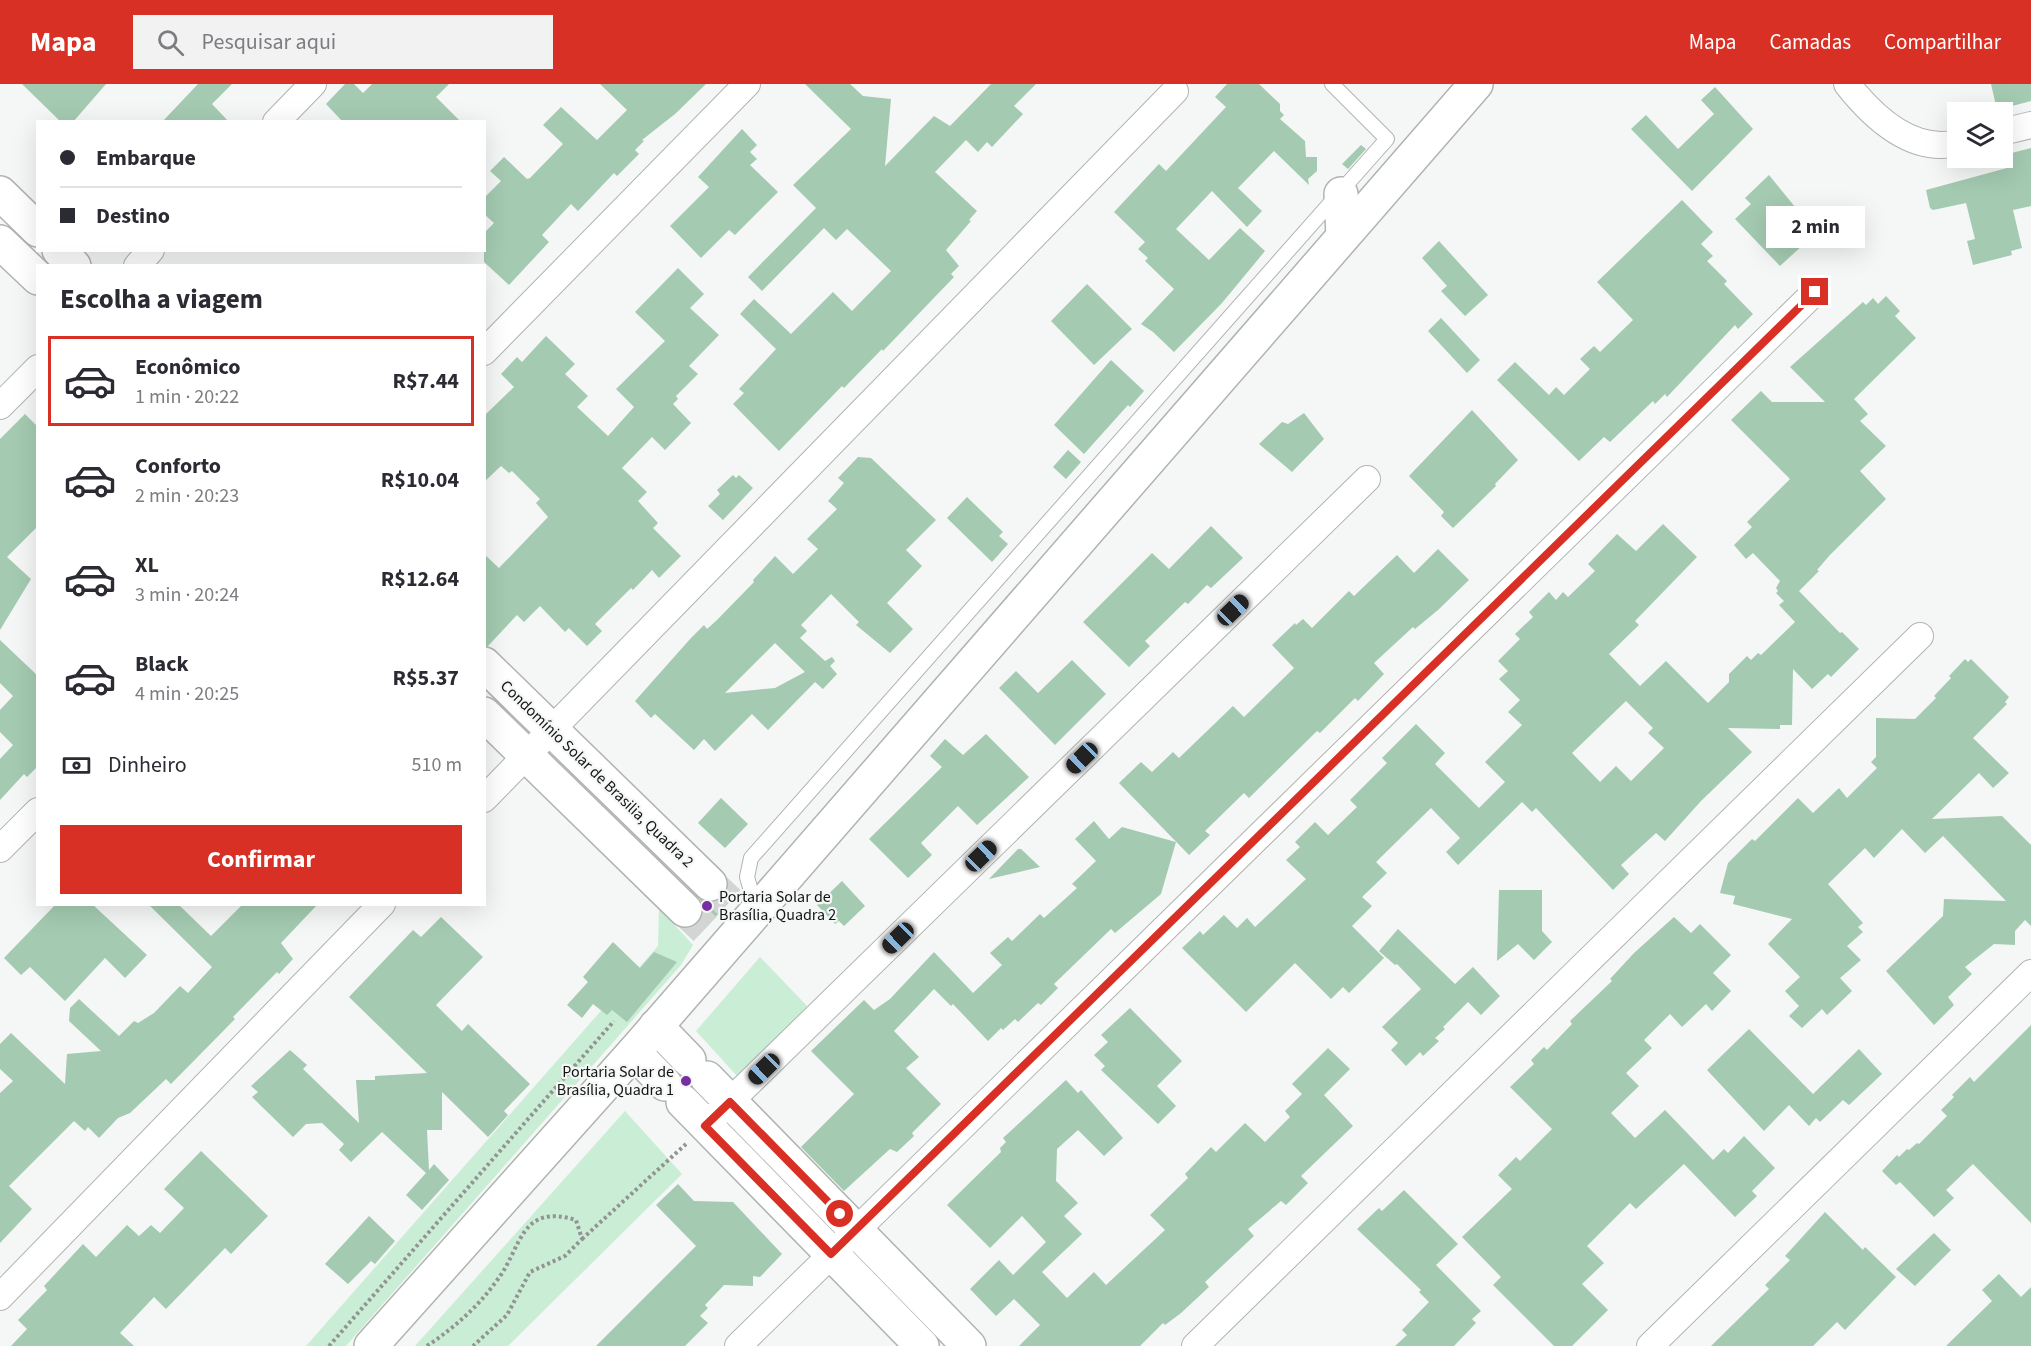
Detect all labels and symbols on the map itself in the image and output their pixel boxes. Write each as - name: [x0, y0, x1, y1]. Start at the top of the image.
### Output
- callout: 2 min: [1766, 205, 1864, 247]
- route end: [1801, 278, 1828, 305]
- car: [1214, 591, 1252, 629]
- street label: Condomínio Solar de Brasilia, Quadra 2: [495, 675, 699, 873]
- car: [1063, 739, 1101, 777]
- car: [962, 837, 1000, 875]
- place label: Portaria Solar de Brasília, Quadra 2: [719, 886, 836, 926]
- marker: Portaria Solar de Brasília, Quadra 2: [700, 899, 714, 913]
- car: [879, 919, 917, 957]
- car: [745, 1050, 783, 1088]
- place label: Portaria Solar de Brasília, Quadra 1: [557, 1061, 674, 1101]
- marker: Portaria Solar de Brasília, Quadra 1: [679, 1074, 693, 1088]
- route start: [826, 1200, 853, 1227]

